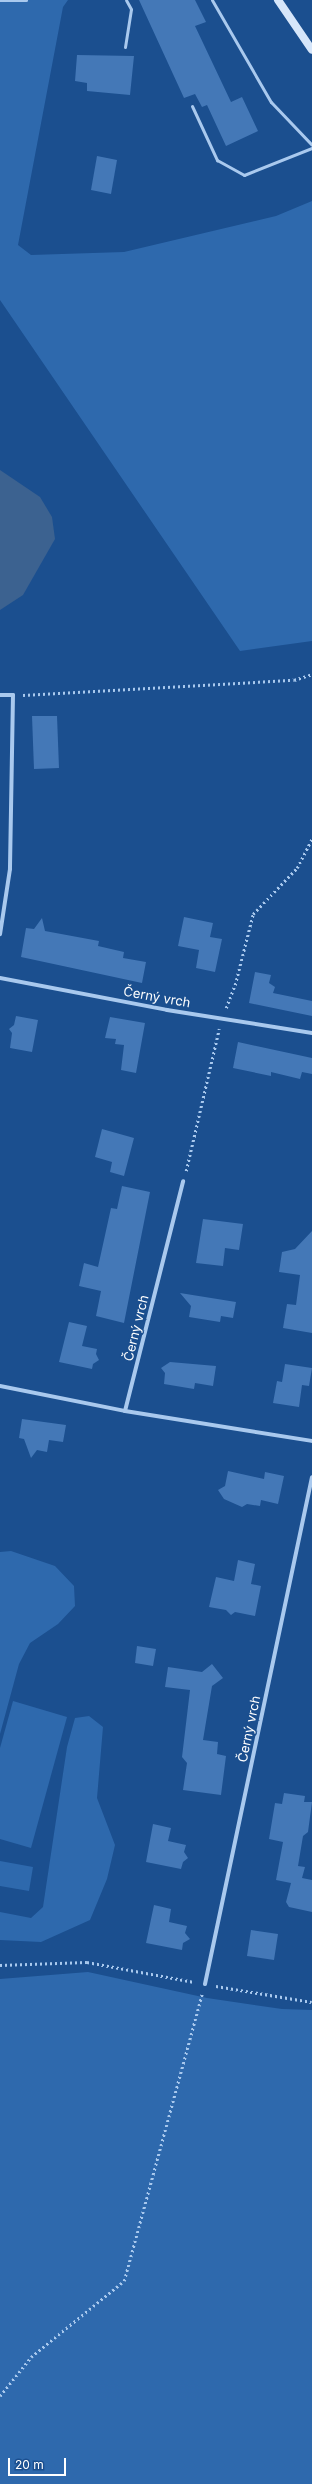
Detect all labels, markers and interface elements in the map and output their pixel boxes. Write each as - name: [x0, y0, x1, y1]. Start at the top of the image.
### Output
- street label: Černý vrch: [122, 983, 192, 1011]
- street label: Černý vrch: [120, 1293, 152, 1363]
- street label: Černý vrch: [234, 1694, 264, 1764]
- scale bar: [10, 2450, 68, 2476]
- text: 20 m: [15, 2457, 44, 2472]

